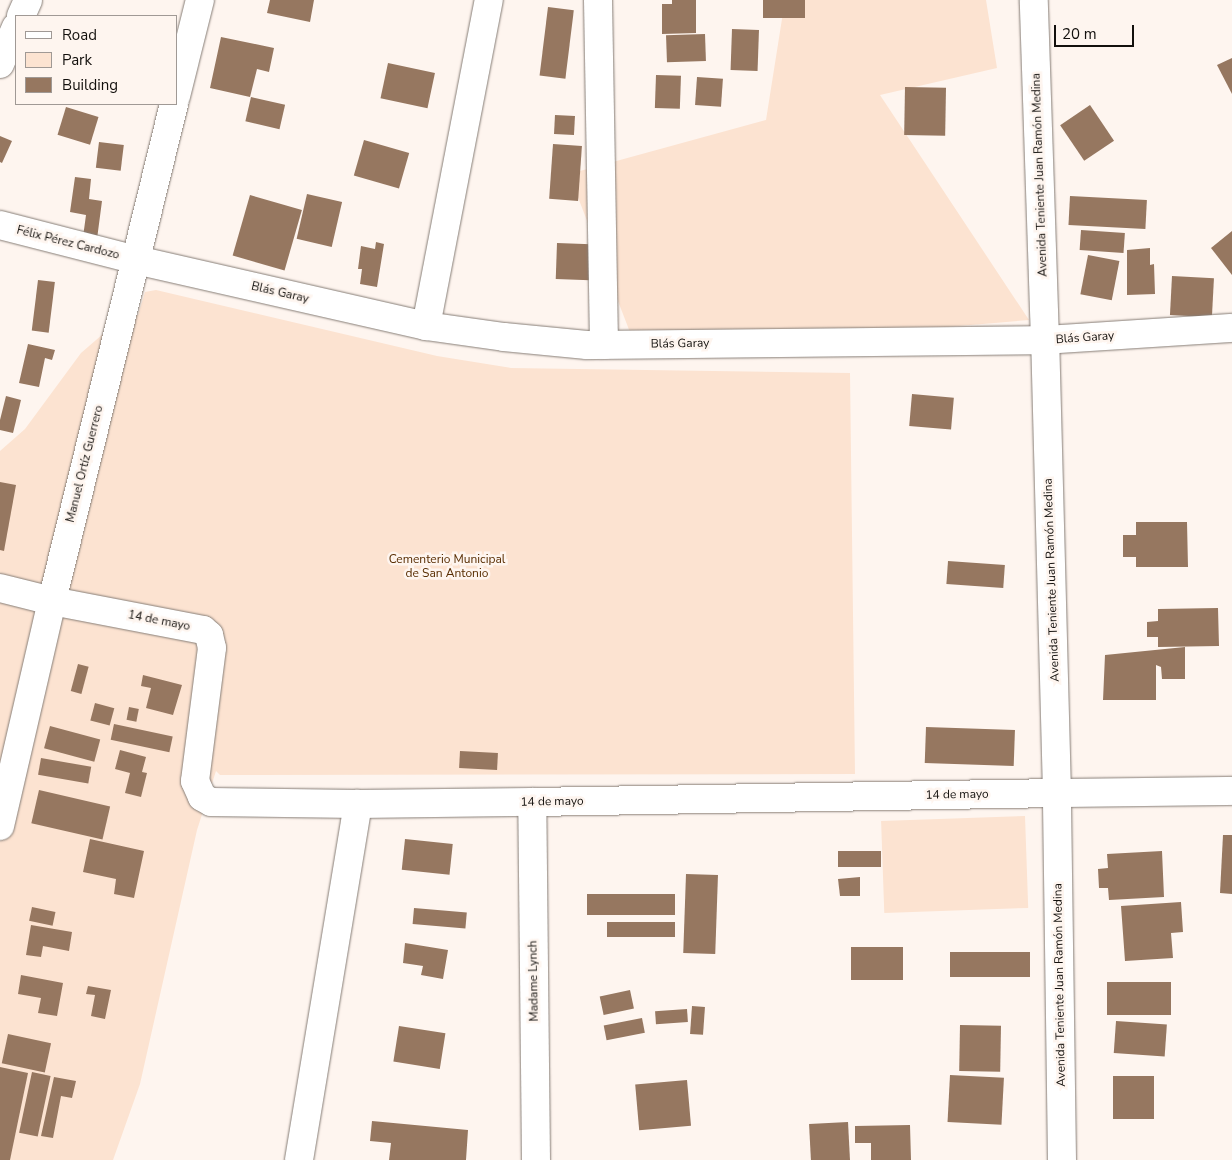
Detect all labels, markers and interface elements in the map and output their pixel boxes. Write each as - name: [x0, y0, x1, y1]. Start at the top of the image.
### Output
- legend: [15, 15, 178, 105]
- scale bar: [1057, 15, 1137, 47]
- text: 20 m: [1062, 24, 1097, 44]
- text: Road: [62, 25, 97, 45]
- text: Park: [62, 50, 92, 70]
- street label: Avenida Teniente Juan Ramón Medina: [1029, 73, 1051, 277]
- text: Building: [62, 75, 118, 95]
- street label: Félix Pérez Cardozo: [15, 223, 121, 263]
- street label: Blás Garay: [250, 279, 310, 307]
- street label: Blás Garay: [1055, 329, 1115, 347]
- street label: Blás Garay: [651, 336, 709, 352]
- street label: Manuel Ortíz Guerrero: [63, 404, 107, 524]
- street label: Avenida Teniente Juan Ramón Medina: [1041, 478, 1063, 682]
- park label: Cementerio Municipal de San Antonio: [389, 553, 505, 581]
- street label: 14 de mayo: [127, 608, 191, 634]
- street label: 14 de mayo: [925, 787, 989, 803]
- street label: 14 de mayo: [520, 794, 584, 810]
- street label: Avenida Teniente Juan Ramón Medina: [1051, 883, 1069, 1087]
- street label: Madame Lynch: [526, 940, 542, 1022]

